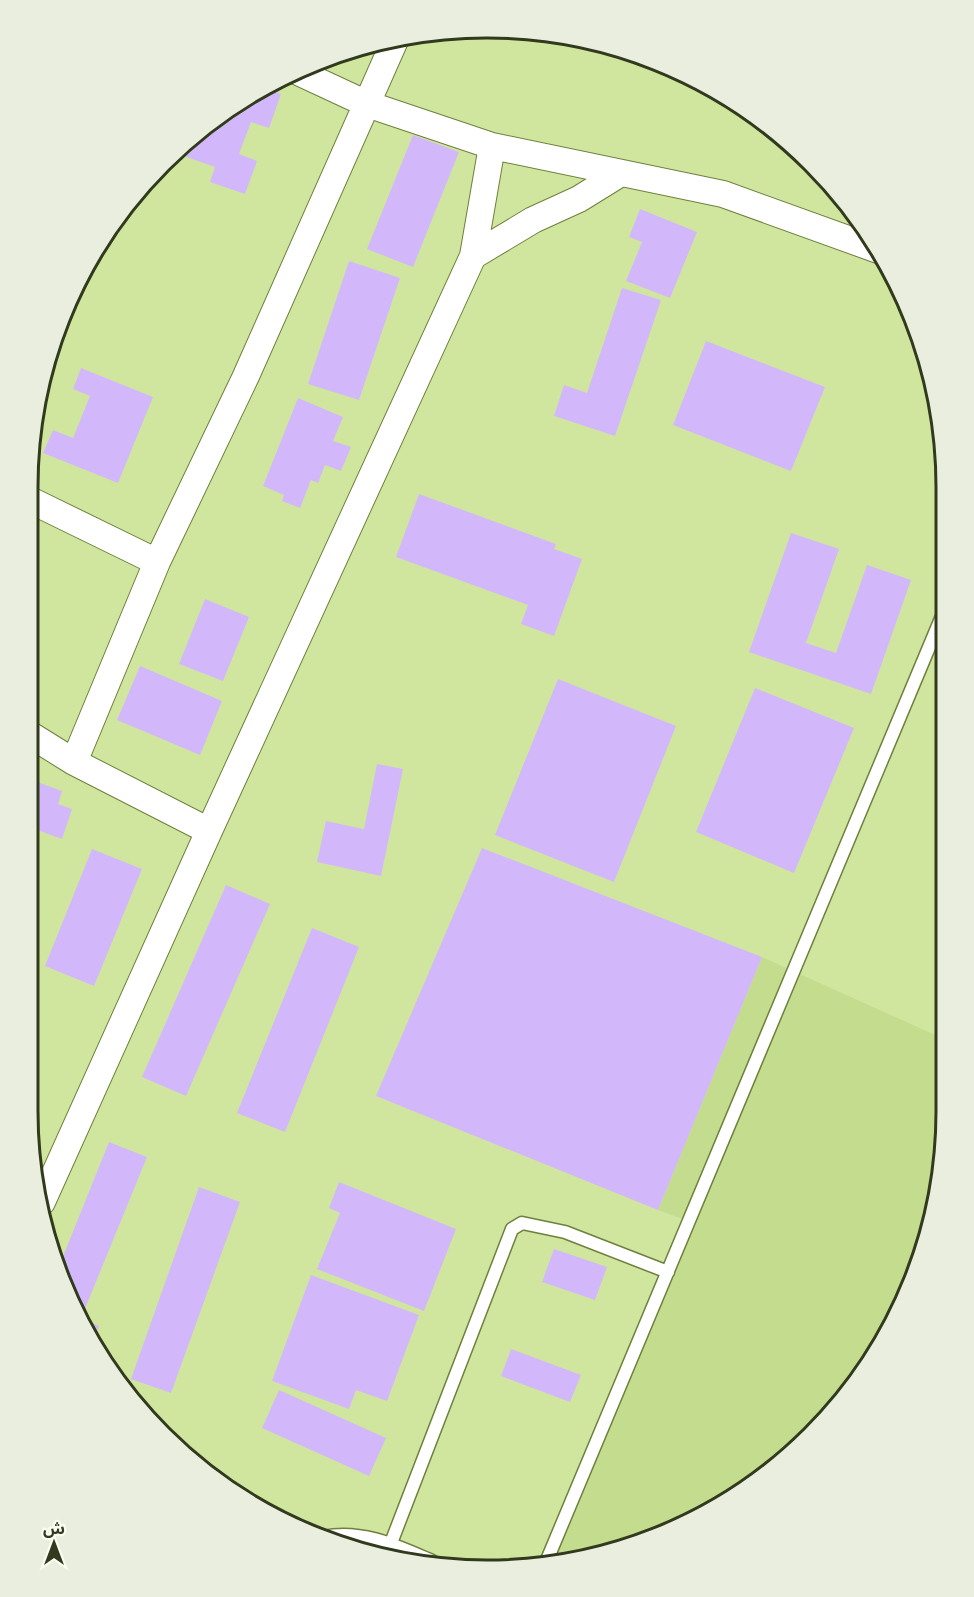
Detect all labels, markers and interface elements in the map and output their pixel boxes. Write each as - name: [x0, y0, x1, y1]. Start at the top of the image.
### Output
- north arrow: [24, 1513, 84, 1573]
- text: ش: [43, 1517, 65, 1539]

